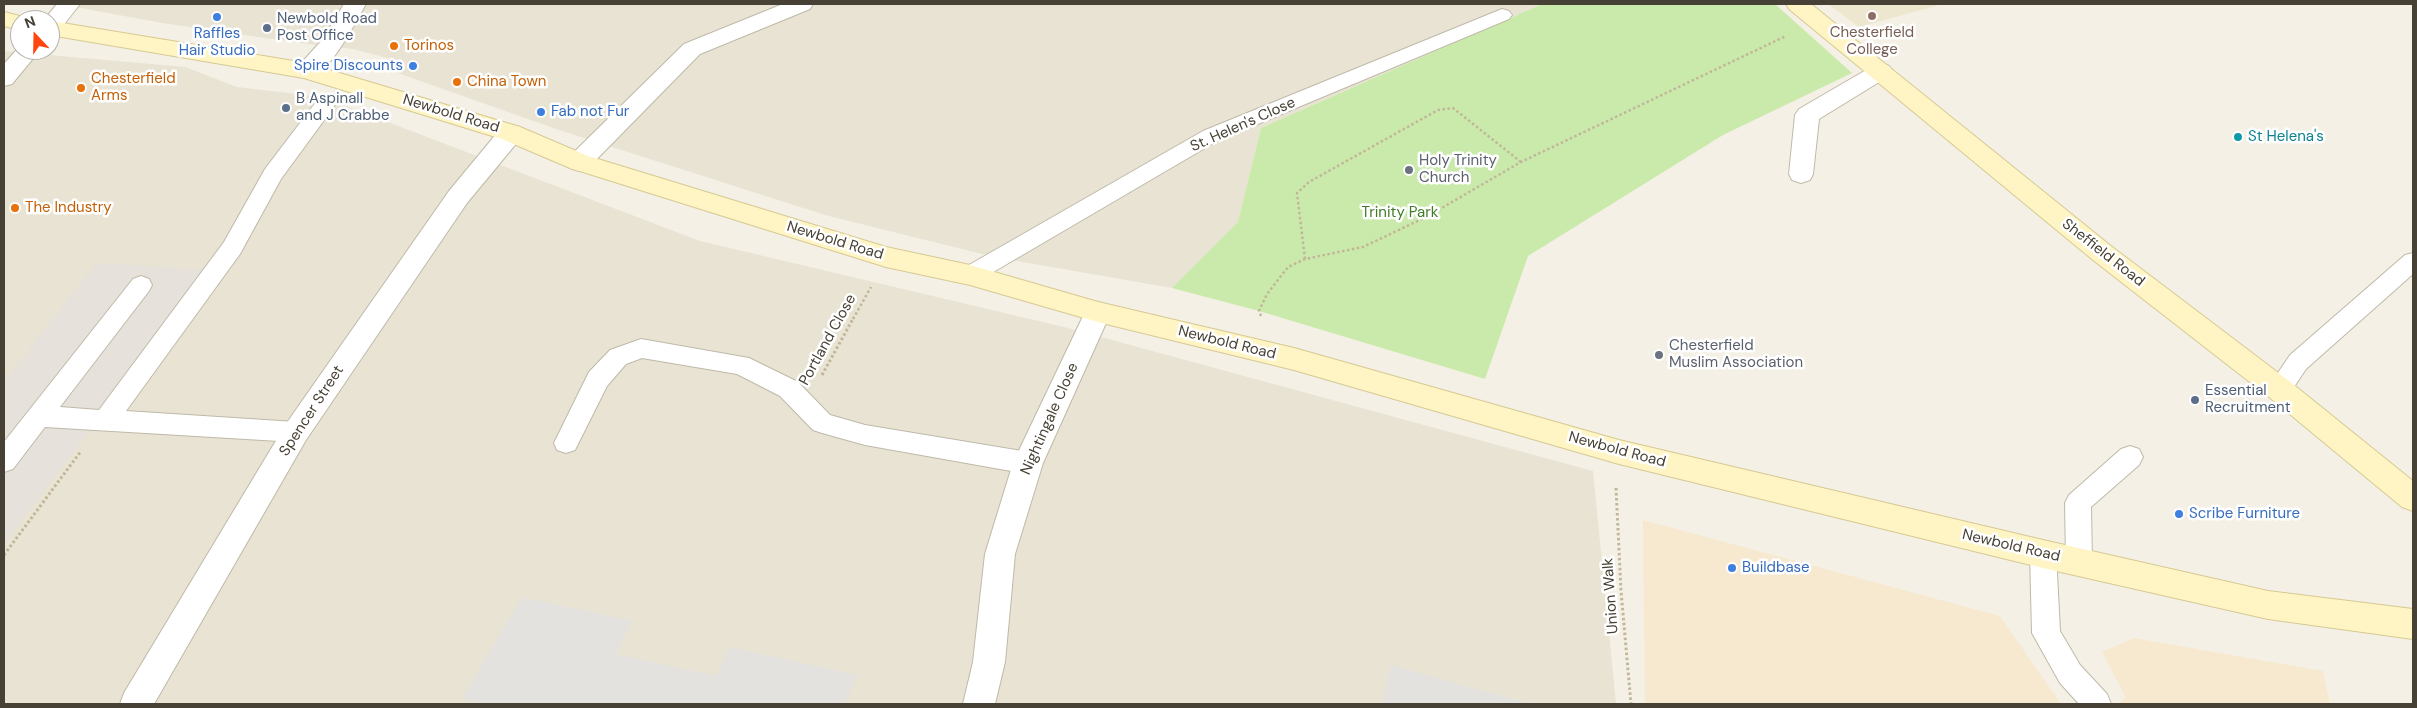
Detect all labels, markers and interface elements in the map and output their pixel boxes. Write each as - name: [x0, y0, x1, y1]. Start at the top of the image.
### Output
- north arrow: [10, 10, 60, 60]
- place label: Newbold Road Post Office: [277, 10, 377, 45]
- marker: Chesterfield College: [1866, 10, 1878, 22]
- marker: Raffles Hair Studio: [211, 11, 223, 23]
- text: N: [22, 12, 38, 32]
- marker: Newbold Road Post Office: [261, 22, 273, 34]
- place label: Chesterfield College: [1830, 24, 1914, 59]
- place label: Raffles Hair Studio: [179, 25, 255, 60]
- place label: Torinos: [404, 37, 454, 55]
- marker: Torinos: [388, 40, 400, 52]
- place label: Spire Discounts: [294, 57, 403, 75]
- marker: Spire Discounts: [407, 60, 419, 72]
- place label: Chesterfield Arms: [91, 70, 176, 105]
- place label: China Town: [467, 73, 546, 91]
- marker: China Town: [451, 76, 463, 88]
- marker: Chesterfield Arms: [75, 82, 87, 94]
- place label: B Aspinall and J Crabbe: [296, 90, 389, 125]
- street label: Newbold Road: [401, 91, 501, 137]
- street label: St. Helen's Close: [1188, 94, 1298, 156]
- marker: B Aspinall and J Crabbe: [280, 102, 292, 114]
- place label: Fab not Fur: [551, 103, 629, 121]
- marker: Fab not Fur: [535, 106, 547, 118]
- place label: St Helena's: [2248, 128, 2324, 146]
- marker: St Helena's: [2232, 131, 2244, 143]
- place label: Holy Trinity Church: [1419, 152, 1497, 187]
- marker: Holy Trinity Church: [1403, 164, 1415, 176]
- place label: The Industry: [25, 199, 112, 217]
- marker: The Industry: [9, 202, 21, 214]
- park label: Trinity Park: [1362, 204, 1438, 222]
- street label: Sheffield Road: [2058, 215, 2148, 291]
- street label: Newbold Road: [785, 218, 885, 264]
- street label: Portland Close: [796, 291, 860, 389]
- street label: Newbold Road: [1176, 322, 1278, 364]
- place label: Chesterfield Muslim Association: [1669, 337, 1803, 372]
- marker: Chesterfield Muslim Association: [1653, 349, 1665, 361]
- street label: Nightingale Close: [1017, 360, 1083, 478]
- street label: Spencer Street: [276, 362, 348, 460]
- place label: Essential Recruitment: [2205, 382, 2291, 417]
- marker: Essential Recruitment: [2189, 394, 2201, 406]
- street label: Newbold Road: [1566, 428, 1668, 472]
- place label: Scribe Furniture: [2189, 505, 2300, 523]
- marker: Scribe Furniture: [2173, 508, 2185, 520]
- street label: Newbold Road: [1960, 526, 2062, 566]
- street label: Union Walk: [1599, 557, 1623, 635]
- place label: Buildbase: [1742, 559, 1810, 577]
- marker: Buildbase: [1726, 562, 1738, 574]

